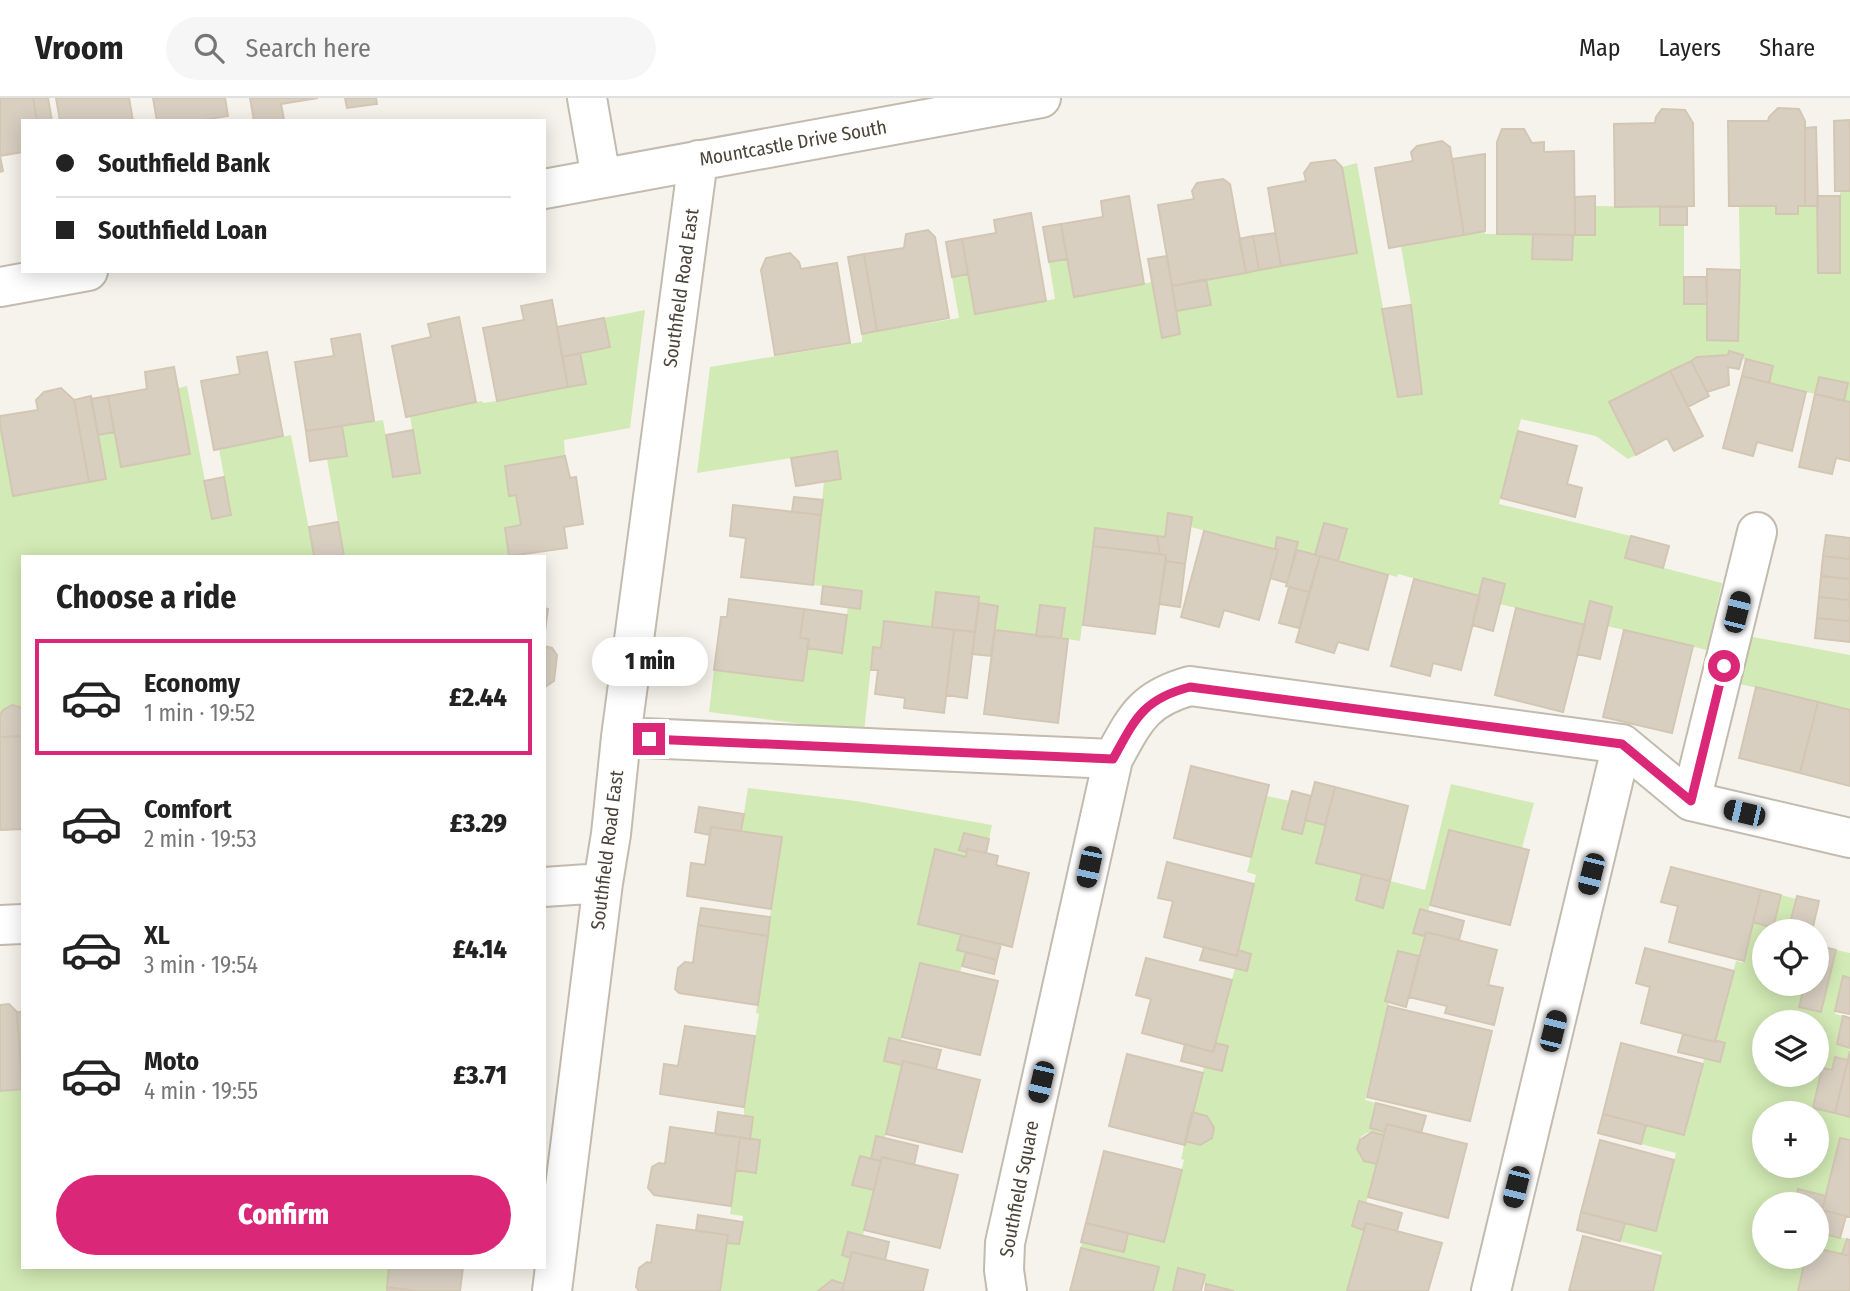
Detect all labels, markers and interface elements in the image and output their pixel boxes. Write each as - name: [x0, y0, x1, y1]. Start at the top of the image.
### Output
- search box: [166, 17, 656, 80]
- text: Vroom: [35, 28, 124, 68]
- icon: search: [190, 29, 228, 67]
- text: Search here: [246, 33, 371, 64]
- text: Map: [1579, 34, 1621, 62]
- text: Layers: [1659, 34, 1721, 62]
- text: Share: [1759, 34, 1815, 62]
- street label: Mountcastle Drive South: [698, 115, 888, 171]
- text: Southfield Bank: [98, 148, 270, 179]
- street label: Southfield Road East: [658, 206, 704, 369]
- text: Southfield Loan: [98, 215, 267, 246]
- text: Choose a ride: [56, 578, 237, 616]
- car: [1722, 589, 1753, 635]
- callout: 1 min: [591, 638, 707, 686]
- text: 1 min: [625, 647, 675, 675]
- route start: [1708, 650, 1740, 682]
- icon: car: [60, 666, 123, 729]
- text: Economy: [144, 668, 240, 699]
- text: £2.44: [449, 682, 507, 713]
- text: 1 min · 19:52: [144, 699, 255, 727]
- route end: [633, 723, 665, 755]
- street label: Southfield Road East: [586, 768, 628, 931]
- icon: car: [60, 792, 123, 855]
- text: Comfort: [144, 794, 232, 825]
- car: [1722, 798, 1767, 828]
- text: £3.29: [450, 808, 507, 839]
- text: 2 min · 19:53: [144, 825, 257, 853]
- car: [1075, 844, 1104, 890]
- car: [1576, 851, 1607, 897]
- icon: car: [60, 918, 123, 981]
- map controls: [1752, 919, 1829, 1269]
- button: locate: [1752, 919, 1829, 996]
- text: XL: [144, 920, 170, 951]
- text: £4.14: [453, 934, 507, 965]
- text: 3 min · 19:54: [144, 951, 258, 979]
- car: [1538, 1008, 1569, 1054]
- button: layers: [1752, 1010, 1829, 1087]
- icon: car: [60, 1044, 123, 1107]
- text: Moto: [144, 1046, 199, 1077]
- car: [1027, 1059, 1056, 1105]
- text: £3.71: [453, 1060, 507, 1091]
- text: 4 min · 19:55: [144, 1077, 258, 1105]
- button: +: [1752, 1101, 1829, 1178]
- street label: Southfield Square: [994, 1119, 1044, 1259]
- car: [1501, 1164, 1532, 1210]
- button: Confirm: [56, 1175, 511, 1255]
- button: −: [1752, 1192, 1829, 1269]

